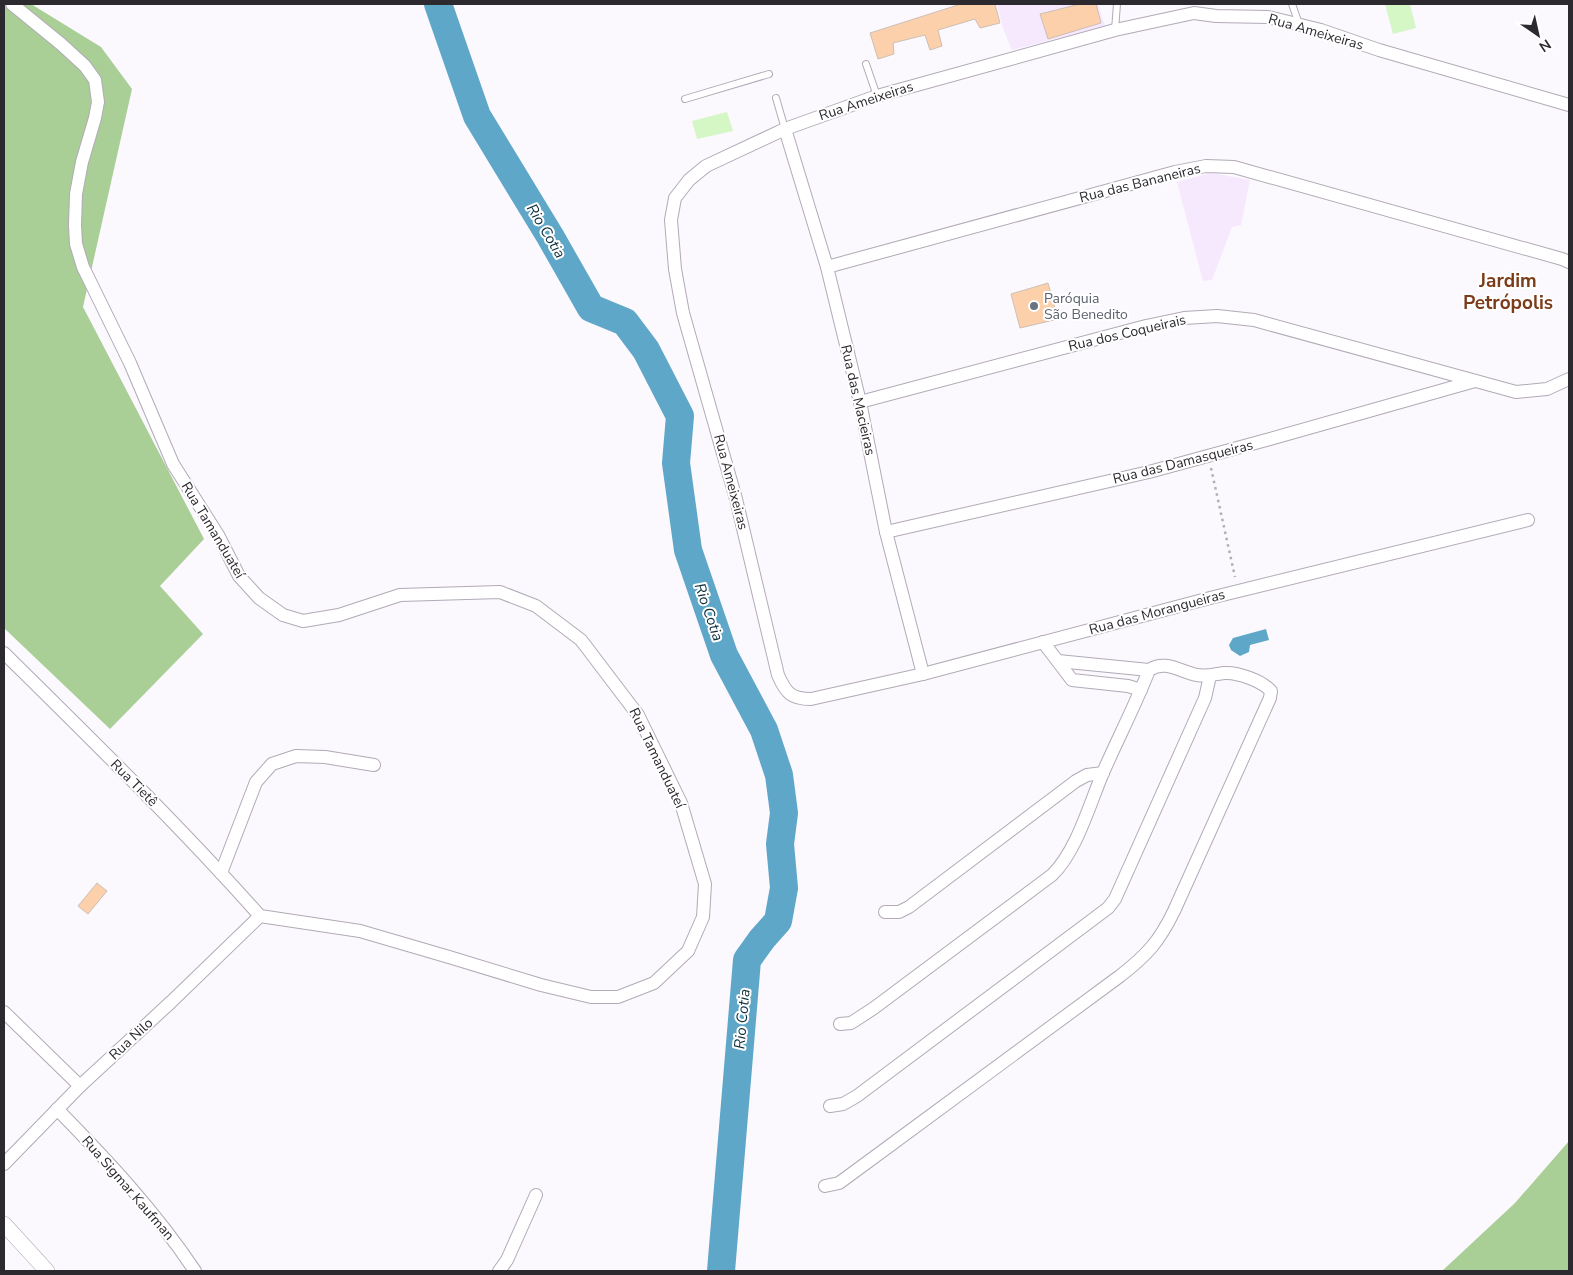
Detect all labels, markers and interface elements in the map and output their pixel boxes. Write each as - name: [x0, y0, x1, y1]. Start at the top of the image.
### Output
- street label: Rua Ameixeiras: [1266, 9, 1366, 55]
- north arrow: [1513, 10, 1563, 60]
- text: N: [1535, 35, 1555, 56]
- street label: Rua Ameixeiras: [816, 77, 916, 125]
- street label: Rua das Bananeiras: [1077, 159, 1203, 207]
- water label: Rio Cotia: [522, 200, 570, 262]
- district label: Jardim Petrópolis: [1463, 268, 1553, 316]
- place label: Paróquia São Benedito: [1044, 289, 1128, 324]
- marker: Paróquia São Benedito: [1028, 300, 1040, 312]
- street label: Rua dos Coqueirais: [1066, 310, 1188, 356]
- street label: Rua das Macieiras: [836, 343, 880, 457]
- street label: Rua Ameixeiras: [709, 432, 753, 532]
- street label: Rua das Damasqueiras: [1111, 435, 1255, 489]
- street label: Rua Tamanduateí: [177, 478, 250, 582]
- water label: Rio Cotia: [690, 580, 728, 644]
- street label: Rua das Morangueiras: [1087, 585, 1227, 639]
- street label: Rua Tamanduateí: [624, 705, 690, 812]
- street label: Rua Tietê: [106, 755, 162, 811]
- water label: Rio Cotia: [729, 988, 755, 1050]
- street label: Rua Nilo: [105, 1014, 157, 1064]
- street label: Rua Sigmar Kaufman: [77, 1132, 179, 1244]

